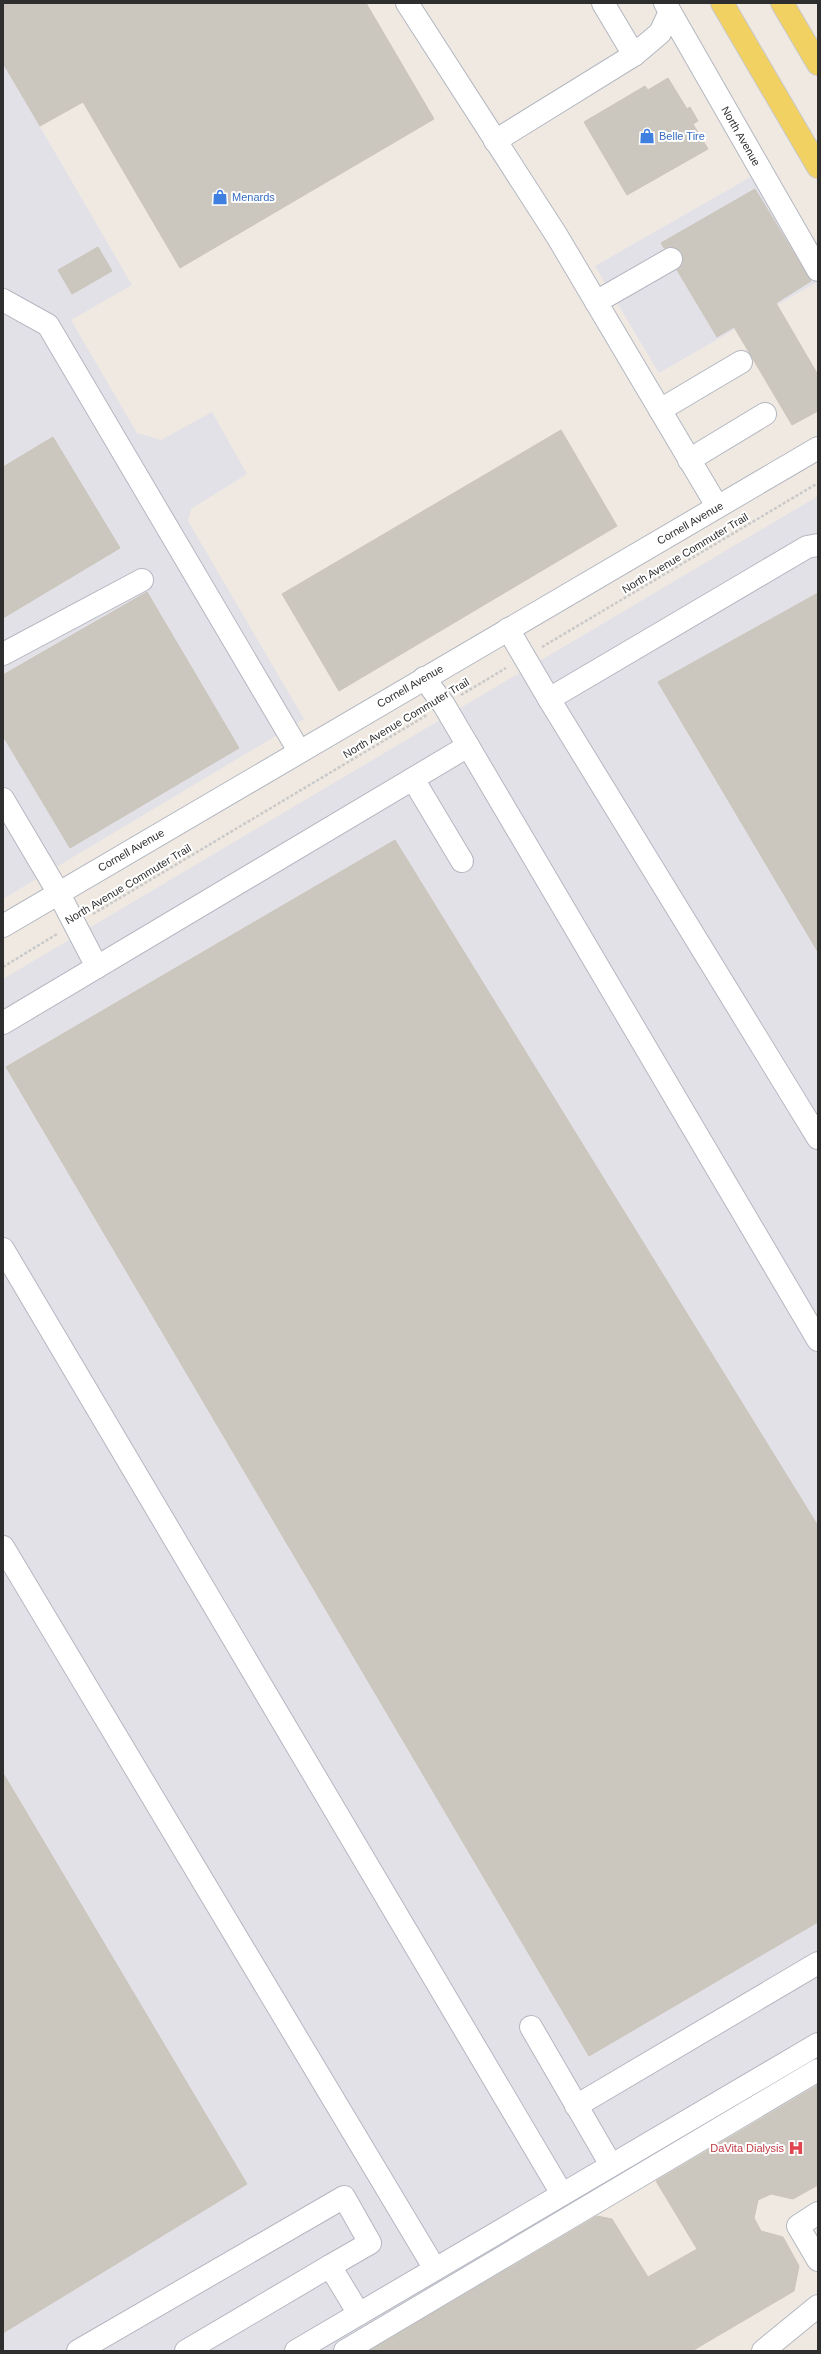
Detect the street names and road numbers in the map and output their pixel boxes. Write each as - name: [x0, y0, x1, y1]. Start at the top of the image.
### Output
- street label: North Avenue: [719, 104, 763, 168]
- street label: Cornell Avenue: [655, 499, 725, 547]
- street label: North Avenue Commuter Trail: [620, 511, 750, 595]
- street label: Cornell Avenue: [375, 662, 445, 710]
- street label: North Avenue Commuter Trail: [341, 676, 471, 760]
- street label: Cornell Avenue: [96, 826, 166, 874]
- street label: North Avenue Commuter Trail: [63, 842, 193, 926]

